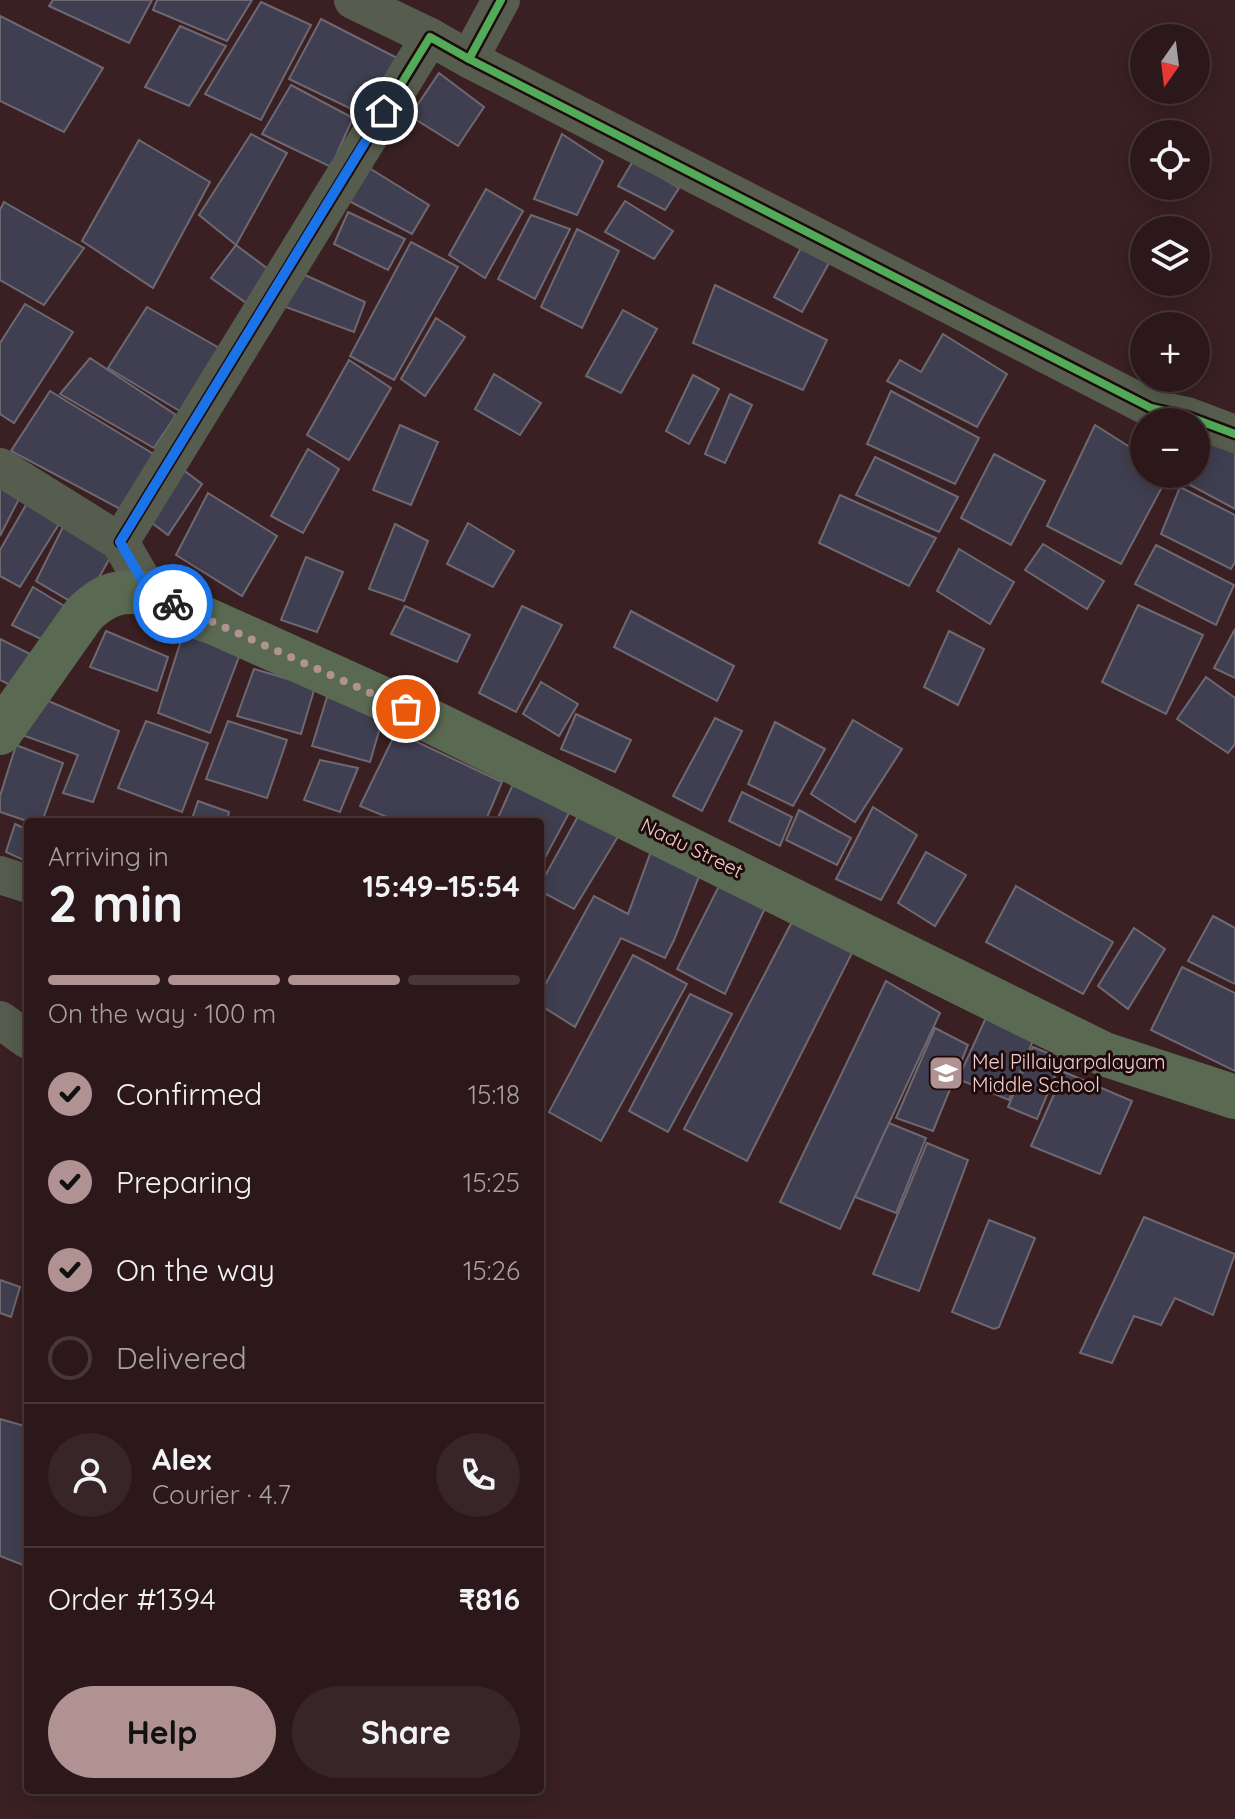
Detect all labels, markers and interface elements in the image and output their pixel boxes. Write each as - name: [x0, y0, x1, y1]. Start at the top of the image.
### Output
- north arrow: [1130, 24, 1210, 104]
- map controls: [1130, 24, 1210, 488]
- pin: [350, 77, 418, 145]
- icon: home: [362, 89, 406, 133]
- button: locate: [1130, 120, 1210, 200]
- button: layers: [1130, 216, 1210, 296]
- button: +: [1130, 312, 1210, 392]
- button: −: [1130, 408, 1210, 488]
- courier: [133, 564, 213, 644]
- icon: bike: [151, 582, 195, 626]
- pin: [372, 675, 440, 743]
- icon: bag: [384, 687, 428, 731]
- street label: Nadu Street: [637, 812, 748, 883]
- text: Arriving in: [48, 840, 169, 873]
- text: 15:49–15:54: [362, 867, 520, 905]
- text: 2 min: [48, 870, 183, 935]
- text: On the way · 100 m: [48, 997, 276, 1030]
- place label: Mel Pillaiyarpalayam Middle School: [972, 1049, 1166, 1097]
- school or university icon: Mel Pillaiyarpalayam Middle School: [927, 1054, 965, 1092]
- icon: check: [48, 1072, 92, 1116]
- text: Confirmed: [116, 1075, 262, 1113]
- text: 15:18: [468, 1078, 520, 1111]
- icon: check: [48, 1160, 92, 1204]
- text: Preparing: [116, 1163, 252, 1201]
- text: 15:25: [463, 1166, 520, 1199]
- icon: check: [48, 1248, 92, 1292]
- text: On the way: [116, 1251, 275, 1289]
- text: 15:26: [463, 1254, 520, 1287]
- text: Delivered: [116, 1339, 247, 1377]
- button: person: [48, 1433, 132, 1517]
- button: phone: [436, 1433, 520, 1517]
- text: Alex: [152, 1440, 211, 1478]
- text: Courier · 4.7: [152, 1478, 291, 1511]
- text: Order #1394: [48, 1580, 216, 1618]
- text: ₹816: [459, 1580, 520, 1618]
- button: Help: [48, 1686, 276, 1778]
- button: Share: [292, 1686, 520, 1778]

